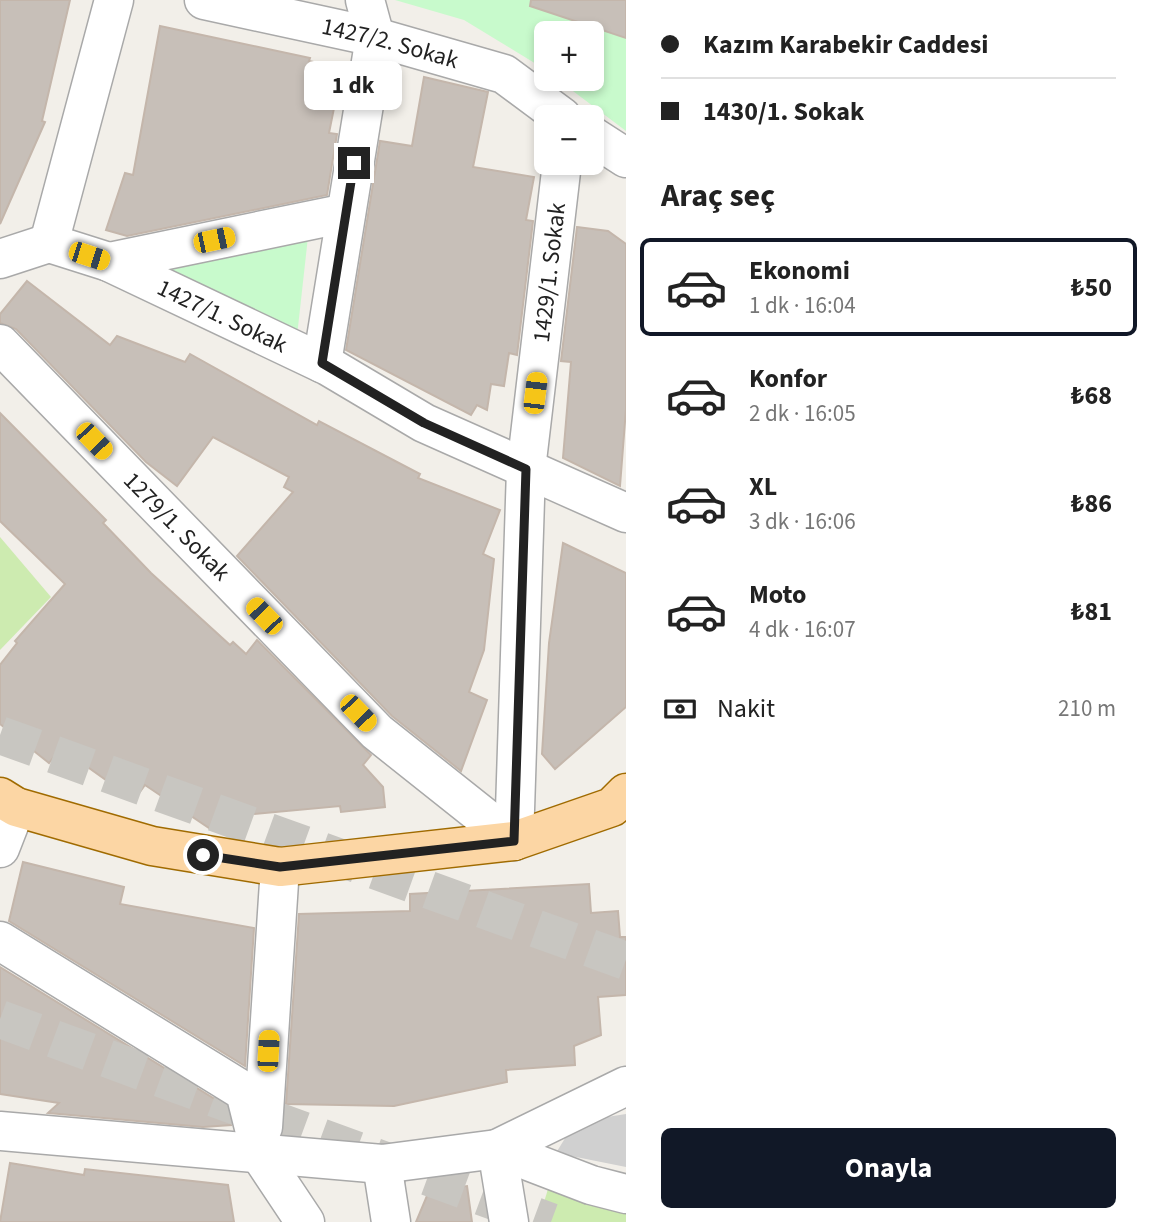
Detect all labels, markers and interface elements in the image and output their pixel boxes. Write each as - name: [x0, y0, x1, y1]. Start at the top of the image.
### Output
- street label: 1427/2. Sokak: [318, 8, 463, 78]
- map controls: [534, 21, 604, 175]
- button: +: [534, 21, 604, 91]
- text: Kazım Karabekir Caddesi: [703, 26, 988, 63]
- callout: 1 dk: [305, 61, 403, 110]
- text: 1 dk: [332, 69, 374, 102]
- text: 1430/1. Sokak: [703, 93, 864, 130]
- button: −: [534, 105, 604, 175]
- route end: [338, 147, 370, 179]
- text: Araç seç: [661, 173, 775, 219]
- street label: 1429/1. Sokak: [524, 201, 575, 344]
- car: [192, 225, 237, 255]
- car: [66, 240, 113, 272]
- text: Ekonomi: [749, 252, 850, 289]
- icon: car: [665, 256, 728, 319]
- text: ₺50: [1071, 269, 1112, 306]
- street label: 1427/1. Sokak: [151, 270, 293, 362]
- text: 1 dk · 16:04: [749, 289, 856, 322]
- text: Konfor: [749, 360, 827, 397]
- icon: car: [665, 364, 728, 427]
- car: [523, 371, 548, 415]
- text: ₺68: [1071, 377, 1112, 414]
- text: 2 dk · 16:05: [749, 397, 856, 430]
- car: [72, 419, 117, 463]
- street label: 1279/1. Sokak: [116, 464, 239, 589]
- text: XL: [749, 468, 777, 505]
- icon: car: [665, 472, 728, 535]
- text: ₺86: [1071, 485, 1112, 522]
- text: 3 dk · 16:06: [749, 505, 856, 538]
- text: Moto: [749, 576, 806, 613]
- icon: car: [665, 580, 728, 643]
- text: ₺81: [1071, 593, 1112, 630]
- car: [242, 594, 287, 638]
- text: 4 dk · 16:07: [749, 613, 856, 646]
- icon: cash: [661, 690, 699, 728]
- text: Nakit: [717, 690, 775, 727]
- car: [336, 691, 381, 735]
- text: 210 m: [1058, 692, 1116, 725]
- route start: [187, 839, 219, 871]
- car: [257, 1029, 280, 1073]
- button: Onayla: [661, 1128, 1116, 1208]

